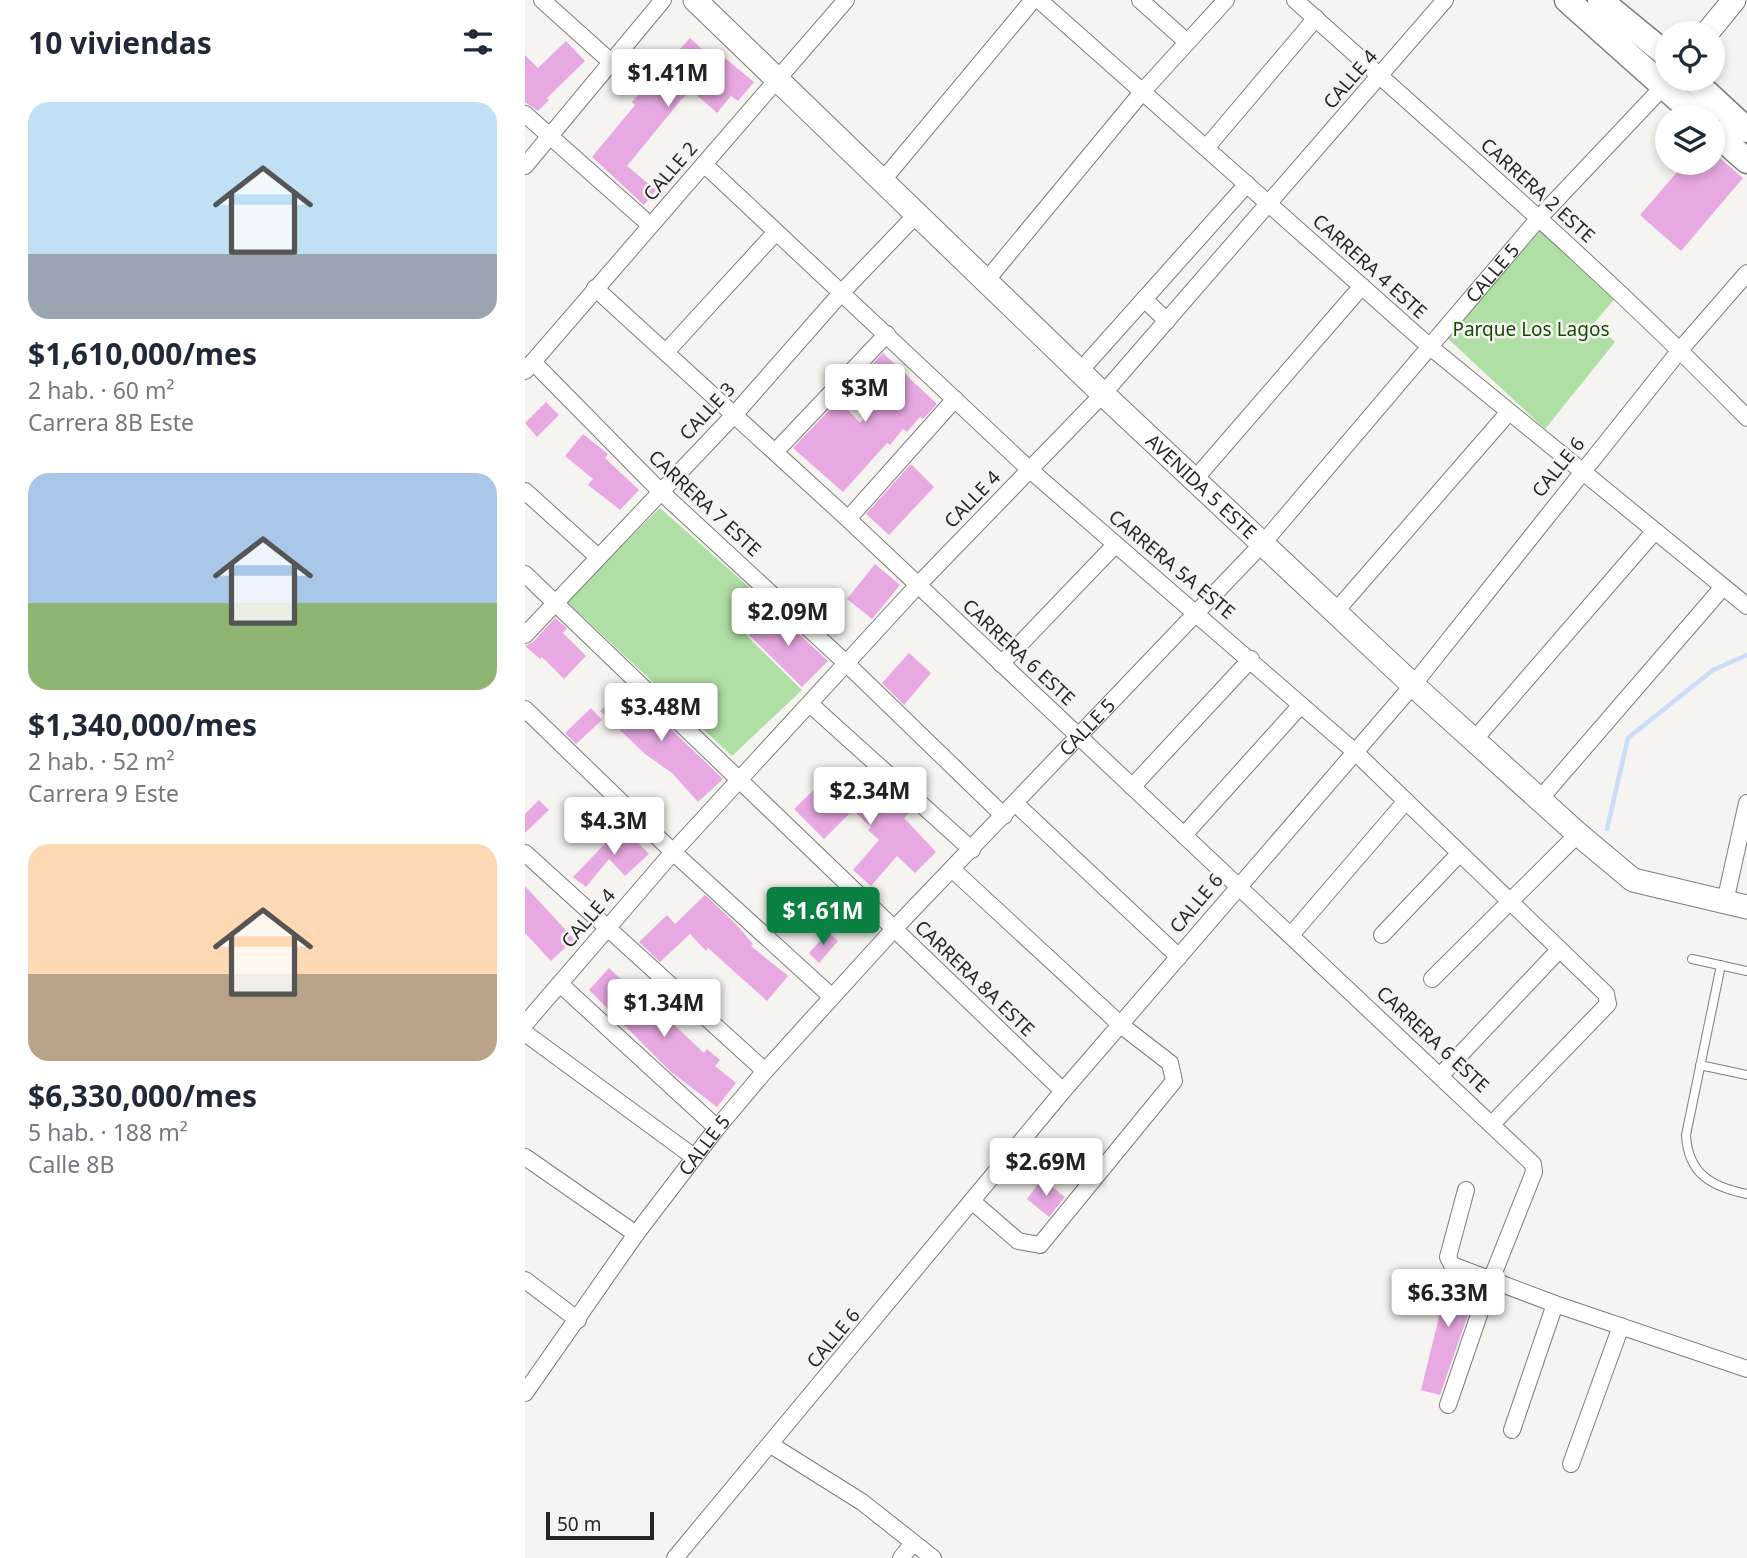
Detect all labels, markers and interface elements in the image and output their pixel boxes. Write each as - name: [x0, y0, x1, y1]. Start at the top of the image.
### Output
- map controls: [1655, 21, 1725, 175]
- button: locate: [1655, 21, 1725, 91]
- text: 10 viviendas: [28, 22, 212, 63]
- icon: filters: [459, 23, 497, 61]
- street label: CALLE 4: [1317, 44, 1383, 114]
- pin: $1.41M: [611, 50, 725, 109]
- text: $1.41M: [628, 56, 708, 88]
- button: layers: [1655, 105, 1725, 175]
- street label: CARRERA 2 ESTE: [1475, 132, 1601, 248]
- street label: CALLE 2: [637, 136, 703, 206]
- icon: home: [200, 147, 326, 273]
- street label: CARRERA 4 ESTE: [1307, 208, 1433, 324]
- street label: CALLE 5: [1460, 238, 1525, 308]
- park label: Parque Los Lagos: [1452, 316, 1610, 342]
- text: $1,610,000/mes: [28, 333, 257, 374]
- pin: $3M: [831, 364, 899, 424]
- text: $3M: [841, 371, 889, 403]
- text: 2 hab. · 60 m²: [28, 374, 175, 406]
- street label: CALLE 3: [673, 376, 741, 446]
- text: Carrera 8B Este: [28, 406, 194, 438]
- street label: AVENIDA 5 ESTE: [1140, 428, 1262, 545]
- street label: CALLE 6: [1526, 431, 1590, 503]
- street label: CARRERA 7 ESTE: [643, 444, 767, 562]
- street label: CALLE 4: [938, 465, 1006, 533]
- street label: CARRERA 5A ESTE: [1103, 503, 1241, 625]
- icon: home: [200, 518, 326, 644]
- pin: $2.09M: [731, 588, 845, 648]
- street label: CARRERA 6 ESTE: [957, 593, 1081, 711]
- text: $2.09M: [748, 595, 828, 627]
- pin: $3.48M: [604, 684, 718, 743]
- text: $3.48M: [621, 690, 701, 722]
- street label: CALLE 5: [1053, 693, 1121, 762]
- text: $1,340,000/mes: [28, 704, 257, 745]
- text: 2 hab. · 52 m²: [28, 745, 175, 777]
- pin: $2.34M: [813, 768, 927, 827]
- text: $2.34M: [830, 774, 910, 806]
- text: Carrera 9 Este: [28, 777, 179, 809]
- pin: $4.3M: [565, 798, 663, 857]
- text: $4.3M: [580, 804, 648, 836]
- street label: CALLE 6: [1163, 868, 1229, 938]
- street label: CALLE 4: [555, 883, 621, 953]
- pin: $1.61M: [766, 888, 880, 947]
- icon: home: [200, 889, 326, 1015]
- text: $1.61M: [783, 894, 863, 926]
- street label: CARRERA 8A ESTE: [909, 914, 1041, 1042]
- pin: $1.34M: [607, 979, 721, 1039]
- street label: CARRERA 6 ESTE: [1371, 980, 1495, 1098]
- text: $1.34M: [624, 986, 704, 1018]
- text: $6,330,000/mes: [28, 1075, 257, 1116]
- street label: CALLE 5: [672, 1109, 736, 1181]
- text: 5 hab. · 188 m²: [28, 1116, 188, 1148]
- pin: $2.69M: [989, 1138, 1103, 1198]
- text: $2.69M: [1006, 1145, 1086, 1177]
- text: Calle 8B: [28, 1148, 114, 1180]
- pin: $6.33M: [1391, 1270, 1505, 1329]
- text: $6.33M: [1408, 1276, 1488, 1308]
- street label: CALLE 6: [800, 1303, 866, 1373]
- scale bar: [546, 1509, 655, 1541]
- text: 50 m: [557, 1511, 601, 1537]

